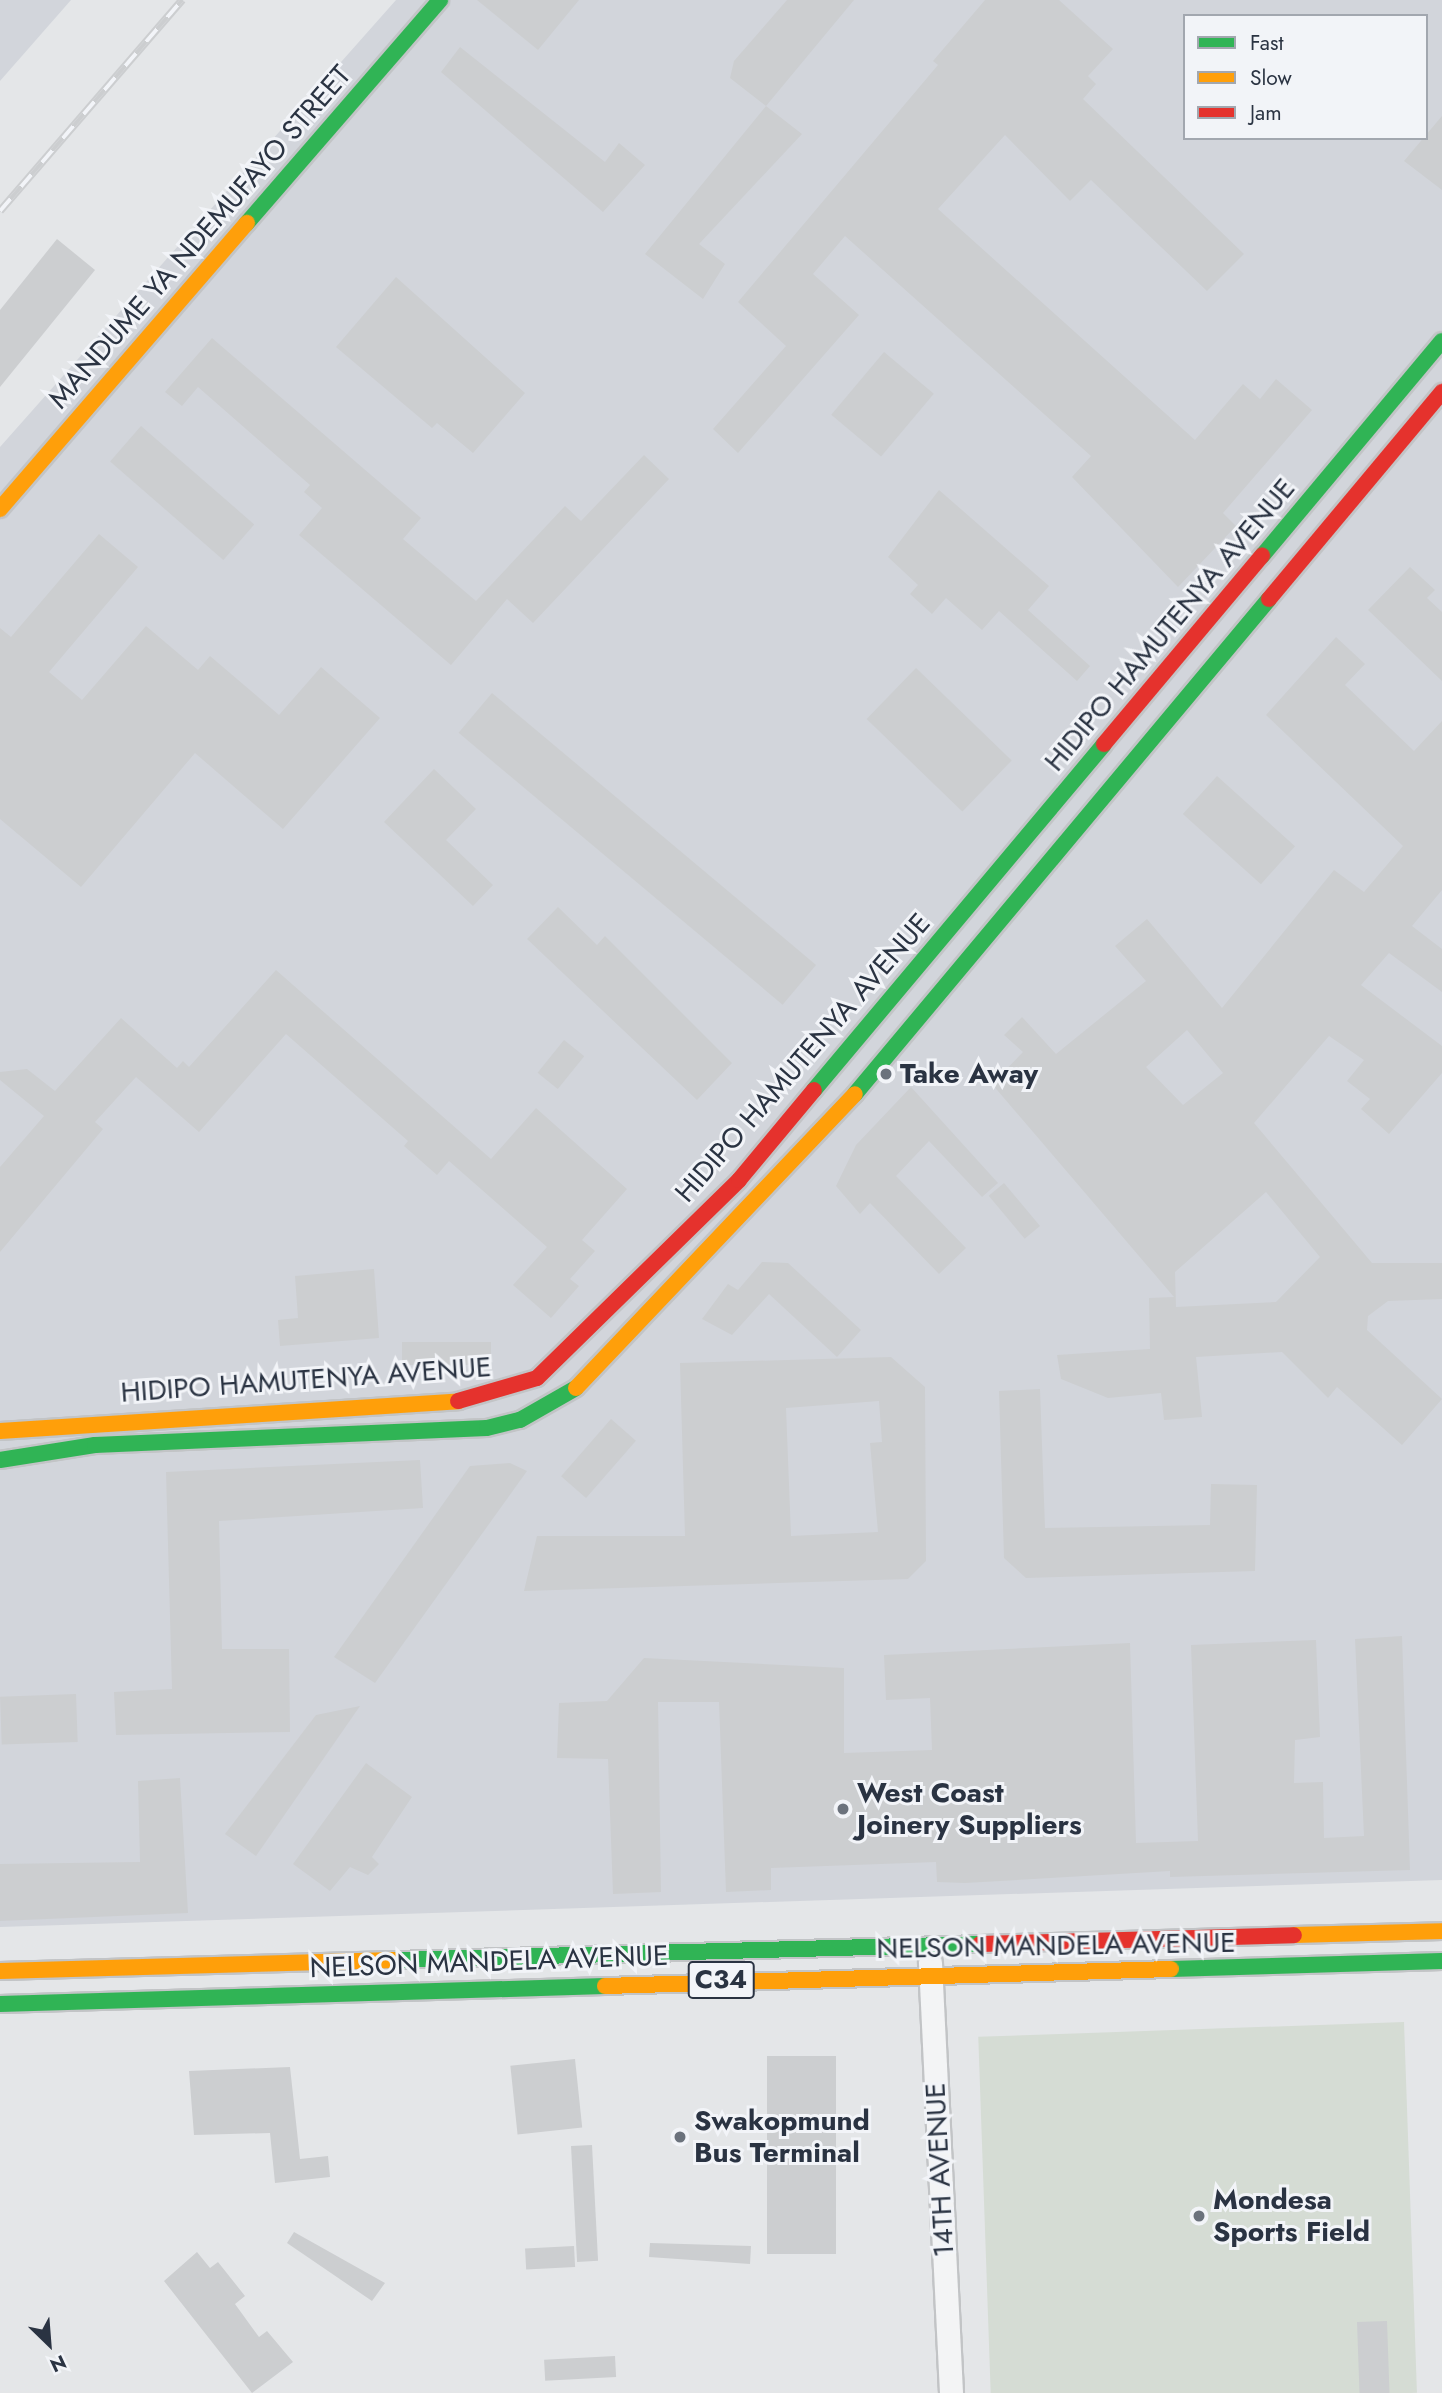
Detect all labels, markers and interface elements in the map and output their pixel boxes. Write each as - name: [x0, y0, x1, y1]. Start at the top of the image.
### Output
- legend: [1183, 14, 1428, 140]
- text: Fast: [1250, 28, 1283, 58]
- street label: MANDUME YA NDEMUFAYO STREET: [42, 59, 358, 415]
- text: Slow: [1250, 63, 1292, 93]
- text: Jam: [1250, 98, 1282, 128]
- street label: HIDIPO HAMUTENYA AVENUE: [1038, 472, 1302, 778]
- street label: HIDIPO HAMUTENYA AVENUE: [668, 907, 938, 1209]
- place label: Take Away: [900, 1057, 1038, 1091]
- marker: Take Away: [878, 1066, 894, 1082]
- street label: HIDIPO HAMUTENYA AVENUE: [120, 1350, 492, 1410]
- place label: West Coast Joinery Suppliers: [857, 1776, 1082, 1842]
- marker: West Coast Joinery Suppliers: [835, 1801, 851, 1817]
- street label: NELSON MANDELA AVENUE: [876, 1926, 1236, 1966]
- street label: NELSON MANDELA AVENUE: [309, 1939, 669, 1985]
- road number: C34: [686, 1957, 756, 2002]
- street label: 14TH AVENUE: [919, 2082, 961, 2258]
- place label: Swakopmund Bus Terminal: [694, 2104, 870, 2170]
- marker: Swakopmund Bus Terminal: [672, 2129, 688, 2145]
- place label: Mondesa Sports Field: [1213, 2183, 1370, 2249]
- marker: Mondesa Sports Field: [1191, 2208, 1207, 2224]
- north arrow: [14, 2309, 84, 2379]
- text: N: [46, 2348, 71, 2379]

